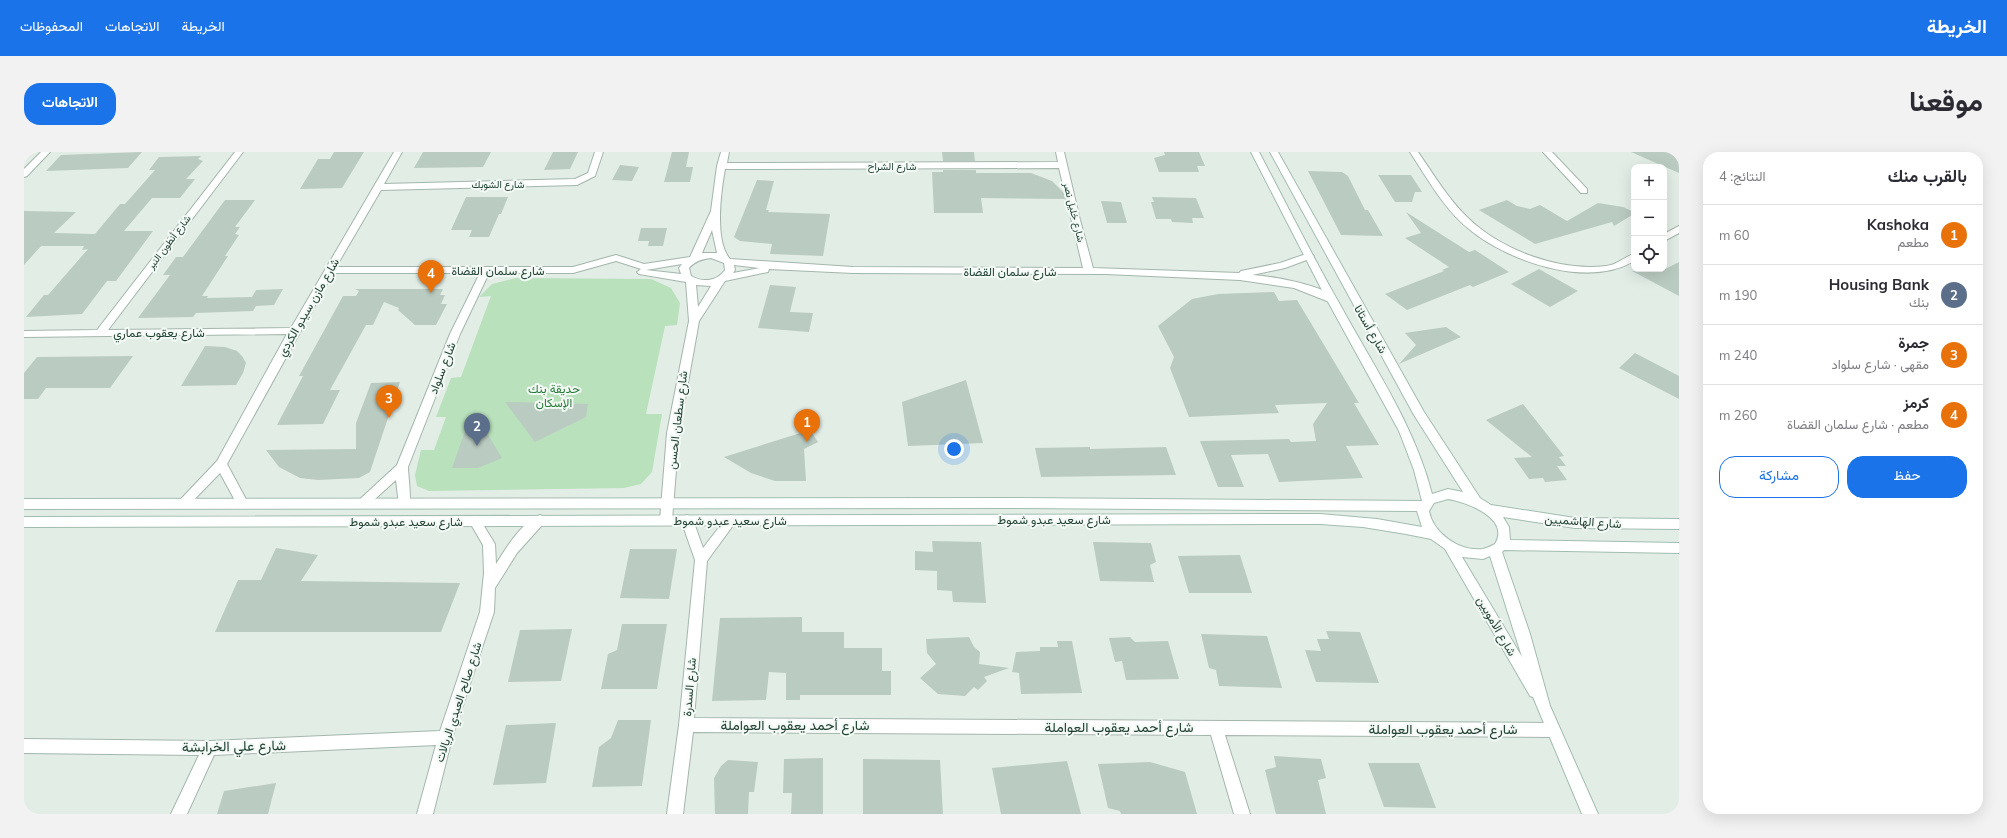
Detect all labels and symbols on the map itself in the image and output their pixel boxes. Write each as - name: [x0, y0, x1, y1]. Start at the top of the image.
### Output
- street label: شارع الشراح: [868, 160, 916, 173]
- street label: شارع الشوبك: [472, 178, 525, 191]
- street label: شارع خليل نصر: [1060, 180, 1088, 243]
- street label: شارع أنطون النبر: [144, 212, 194, 272]
- street label: شارع مازن سيدو الكردي: [274, 255, 345, 360]
- pin: 4: [418, 260, 444, 293]
- street label: شارع سلمان القضاة: [451, 263, 545, 280]
- street label: شارع سلمان القضاة: [963, 264, 1057, 281]
- street label: شارع أستانا: [1349, 302, 1391, 357]
- street label: شارع يعقوب عماري: [113, 325, 205, 343]
- street label: شارع سلواد: [425, 340, 461, 397]
- street label: شارع سطعان الحسن: [664, 370, 692, 470]
- park label: حديقة بنك الإسكان: [528, 381, 580, 411]
- pin: 3: [376, 385, 402, 418]
- pin: 1: [794, 409, 820, 442]
- pin: 2: [464, 413, 490, 446]
- your location: [944, 439, 964, 459]
- street label: شارع الهاشميين: [1544, 511, 1622, 533]
- street label: شارع سعيد عبدو شموط: [997, 512, 1111, 529]
- street label: شارع سعيد عبدو شموط: [673, 513, 787, 530]
- street label: شارع سعيد عبدو شموط: [349, 514, 463, 531]
- street label: شارع الأمويين: [1472, 594, 1520, 659]
- street label: شارع صالح العبدي الريالات: [431, 640, 487, 765]
- street label: شارع السدرة: [679, 657, 701, 717]
- street label: شارع أحمد يعقوب العواملة: [721, 716, 869, 736]
- street label: شارع أحمد يعقوب العواملة: [1045, 718, 1193, 738]
- street label: شارع أحمد يعقوب العواملة: [1369, 720, 1517, 740]
- street label: شارع علي الخرابشة: [182, 736, 286, 759]

